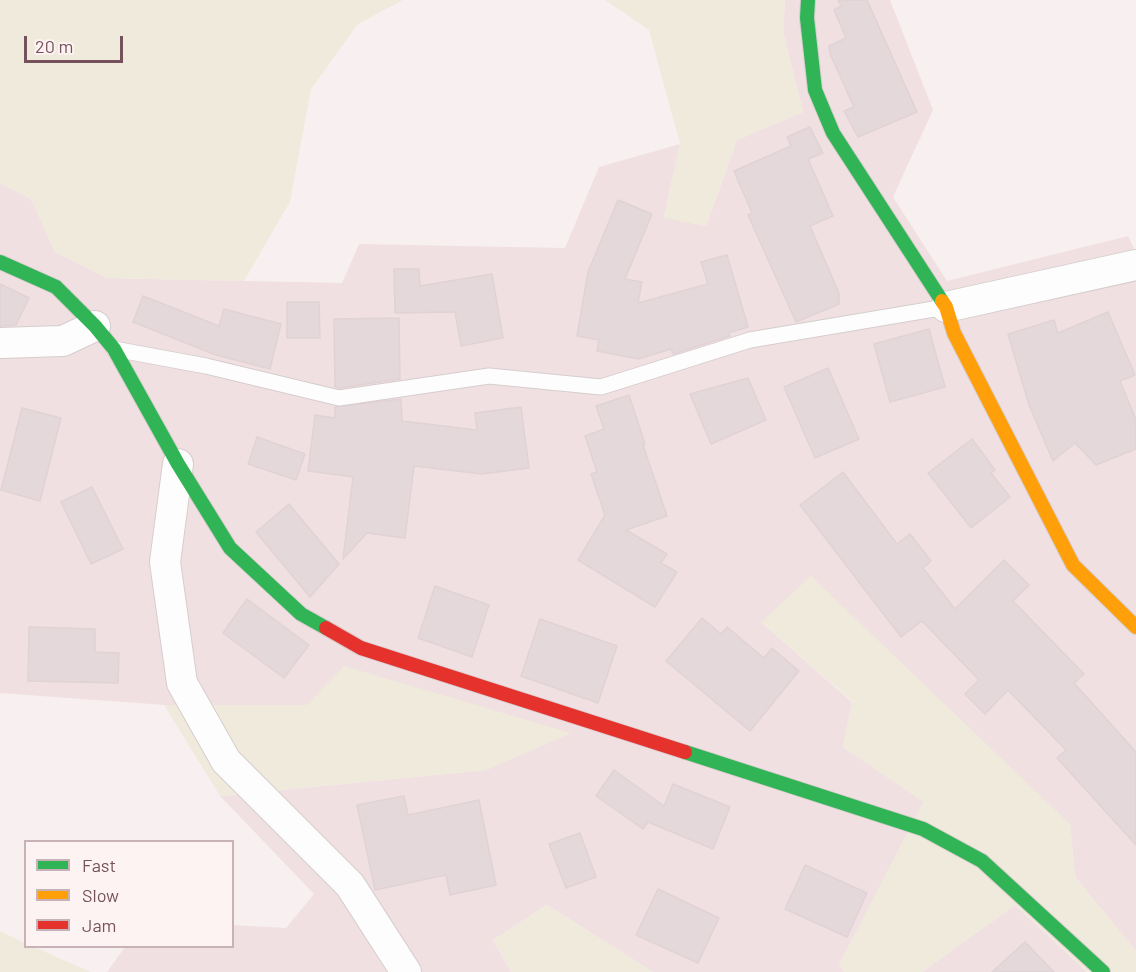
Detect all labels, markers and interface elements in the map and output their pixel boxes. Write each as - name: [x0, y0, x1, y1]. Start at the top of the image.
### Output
- scale bar: [27, 24, 126, 62]
- text: 20 m: [35, 35, 73, 57]
- legend: [24, 840, 234, 948]
- text: Fast: [82, 854, 116, 876]
- text: Slow: [82, 884, 119, 906]
- text: Jam: [82, 914, 116, 936]

